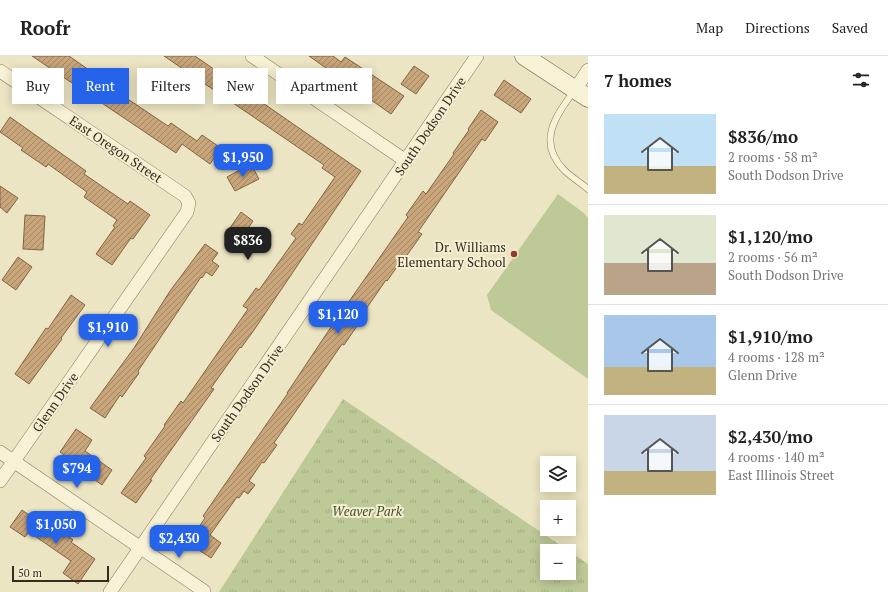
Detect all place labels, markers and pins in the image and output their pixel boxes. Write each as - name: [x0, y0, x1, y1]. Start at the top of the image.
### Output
- pin: $1,950: [210, 144, 276, 178]
- pin: $836: [224, 227, 272, 261]
- place label: Dr. Williams Elementary School: [397, 238, 506, 271]
- marker: Dr. Williams Elementary School: [509, 249, 519, 259]
- pin: $1,120: [305, 301, 371, 335]
- pin: $1,910: [75, 314, 141, 348]
- pin: $794: [53, 455, 101, 489]
- pin: $1,050: [23, 511, 89, 545]
- pin: $2,430: [146, 525, 212, 559]

